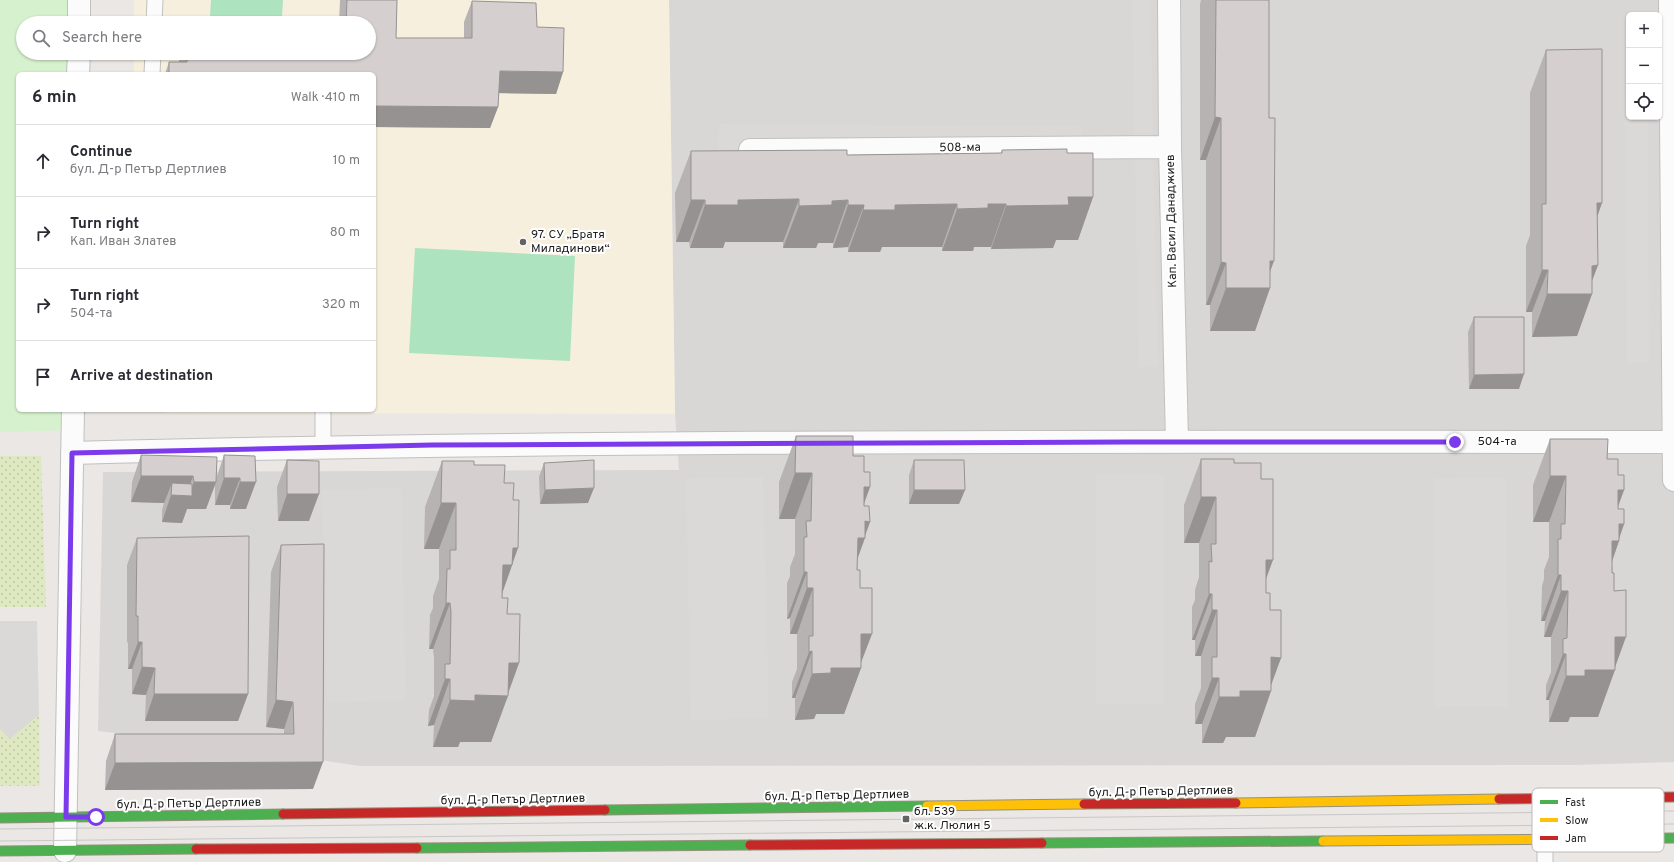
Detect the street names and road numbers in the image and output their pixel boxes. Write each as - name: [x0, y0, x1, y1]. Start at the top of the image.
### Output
- street label: 508-ма: [939, 140, 981, 156]
- street label: Кап. Васил Данаджиев: [1163, 154, 1181, 288]
- street label: 504-та: [1477, 434, 1517, 450]
- street label: бул. Д-р Петър Дертлиев: [1089, 783, 1233, 801]
- street label: бул. Д-р Петър Дертлиев: [765, 787, 909, 805]
- street label: бул. Д-р Петър Дертлиев: [441, 791, 585, 809]
- street label: бул. Д-р Петър Дертлиев: [117, 795, 261, 813]

